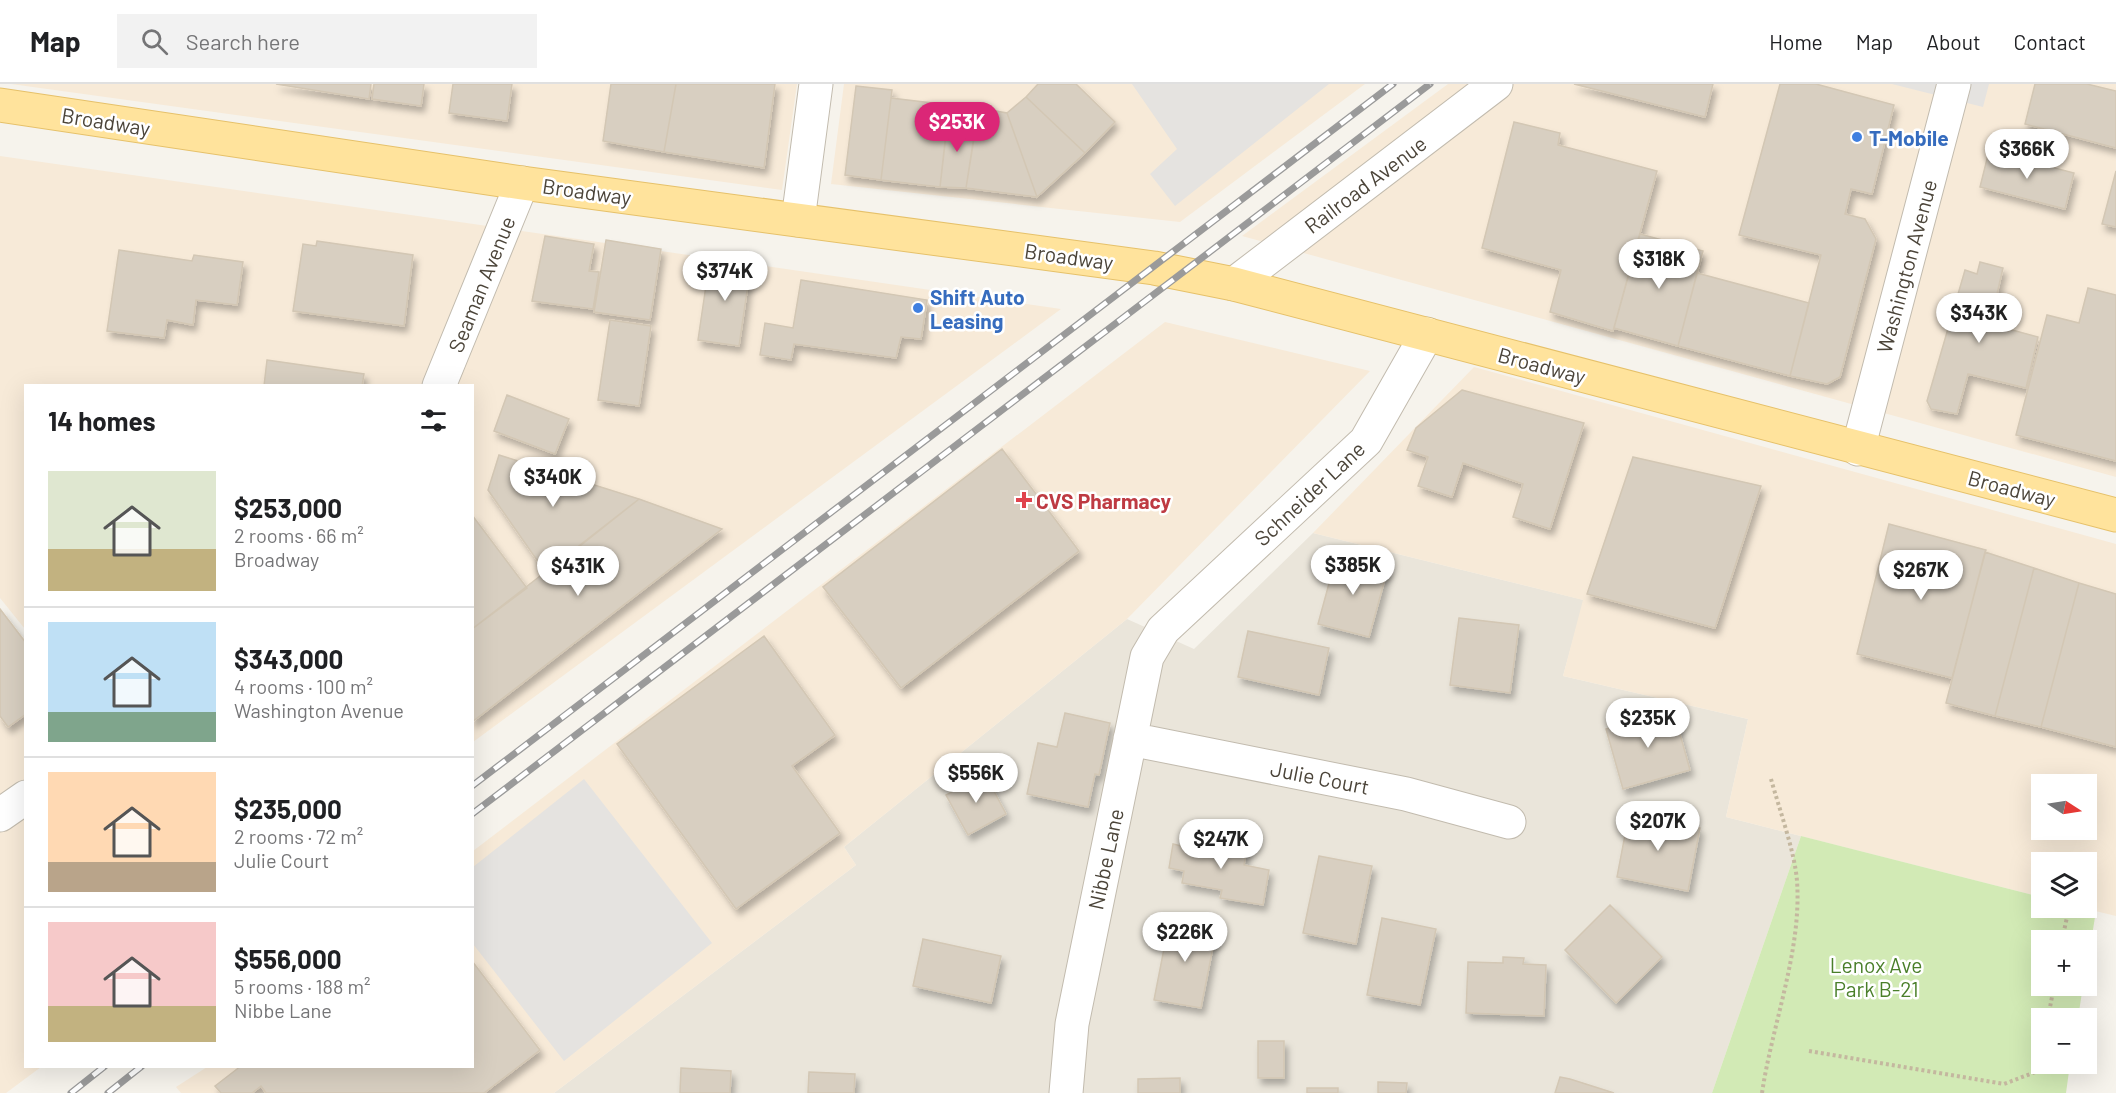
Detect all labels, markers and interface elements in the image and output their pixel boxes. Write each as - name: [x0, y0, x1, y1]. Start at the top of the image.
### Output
- search box: [117, 14, 537, 68]
- text: Map: [30, 24, 81, 58]
- icon: search: [138, 25, 171, 58]
- text: Search here: [186, 28, 300, 54]
- text: Home: [1769, 29, 1823, 54]
- text: Map: [1856, 29, 1893, 54]
- text: About: [1926, 29, 1981, 54]
- text: Contact: [2014, 29, 2086, 54]
- street label: Broadway: [60, 102, 152, 140]
- pin: $253K: [915, 102, 999, 153]
- text: $253K: [929, 109, 985, 133]
- place label: T-Mobile: [1869, 125, 1949, 150]
- pin: $366K: [1985, 129, 2069, 180]
- street label: Railroad Avenue: [1299, 130, 1431, 238]
- marker: T-Mobile: [1850, 130, 1864, 144]
- text: $366K: [1999, 136, 2055, 160]
- street label: Broadway: [541, 172, 633, 210]
- street label: Washington Avenue: [1871, 177, 1941, 355]
- street label: Seaman Avenue: [442, 212, 520, 356]
- street label: Broadway: [1023, 237, 1115, 275]
- pin: $318K: [1617, 239, 1701, 290]
- text: $318K: [1633, 246, 1685, 270]
- pin: $374K: [683, 251, 767, 302]
- text: $374K: [697, 258, 753, 282]
- place label: Shift Auto Leasing: [930, 284, 1025, 333]
- pin: $343K: [1937, 293, 2021, 344]
- text: $343K: [1950, 300, 2008, 324]
- marker: Shift Auto Leasing: [911, 301, 925, 315]
- street label: Broadway: [1496, 341, 1589, 389]
- icon: filters: [417, 404, 450, 437]
- text: 14 homes: [48, 405, 155, 436]
- street label: Schneider Lane: [1249, 436, 1369, 550]
- pin: $340K: [511, 457, 595, 508]
- text: $340K: [524, 464, 582, 488]
- street label: Broadway: [1966, 464, 2059, 512]
- place label: CVS Pharmacy: [1036, 488, 1172, 513]
- text: $253,000: [234, 492, 342, 523]
- marker: CVS Pharmacy: [1017, 493, 1031, 507]
- icon: home: [96, 495, 168, 567]
- text: 2 rooms · 66 m²: [234, 523, 364, 547]
- pin: $385K: [1311, 545, 1395, 596]
- pin: $431K: [536, 546, 620, 597]
- text: Broadway: [234, 547, 319, 571]
- pin: $267K: [1879, 550, 1963, 601]
- text: $385K: [1325, 552, 1381, 576]
- text: $431K: [551, 553, 605, 577]
- text: $267K: [1893, 557, 1949, 581]
- text: $343,000: [234, 643, 343, 674]
- icon: home: [96, 646, 168, 718]
- text: 4 rooms · 100 m²: [234, 674, 373, 698]
- text: Washington Avenue: [234, 698, 404, 722]
- pin: $235K: [1606, 698, 1690, 749]
- text: $235K: [1620, 705, 1676, 729]
- pin: $556K: [934, 753, 1018, 804]
- street label: Julie Court: [1269, 755, 1371, 799]
- text: $556K: [948, 760, 1004, 784]
- north arrow: [2031, 774, 2097, 840]
- map controls: [2031, 774, 2097, 1074]
- text: $235,000: [234, 793, 342, 824]
- icon: home: [96, 796, 168, 868]
- pin: $207K: [1616, 801, 1700, 852]
- street label: Nibbe Lane: [1082, 806, 1128, 912]
- text: $207K: [1630, 808, 1686, 832]
- pin: $247K: [1179, 819, 1263, 870]
- text: 2 rooms · 72 m²: [234, 824, 363, 848]
- text: $247K: [1193, 826, 1249, 850]
- text: Julie Court: [234, 848, 329, 872]
- button: layers: [2031, 852, 2097, 918]
- pin: $226K: [1143, 912, 1227, 963]
- text: $226K: [1156, 919, 1214, 943]
- button: +: [2031, 930, 2097, 996]
- text: $556,000: [234, 943, 342, 974]
- icon: home: [96, 946, 168, 1018]
- park label: Lenox Ave Park B-21: [1830, 952, 1922, 1001]
- text: 5 rooms · 188 m²: [234, 974, 371, 998]
- text: Nibbe Lane: [234, 998, 332, 1022]
- button: −: [2031, 1008, 2097, 1074]

